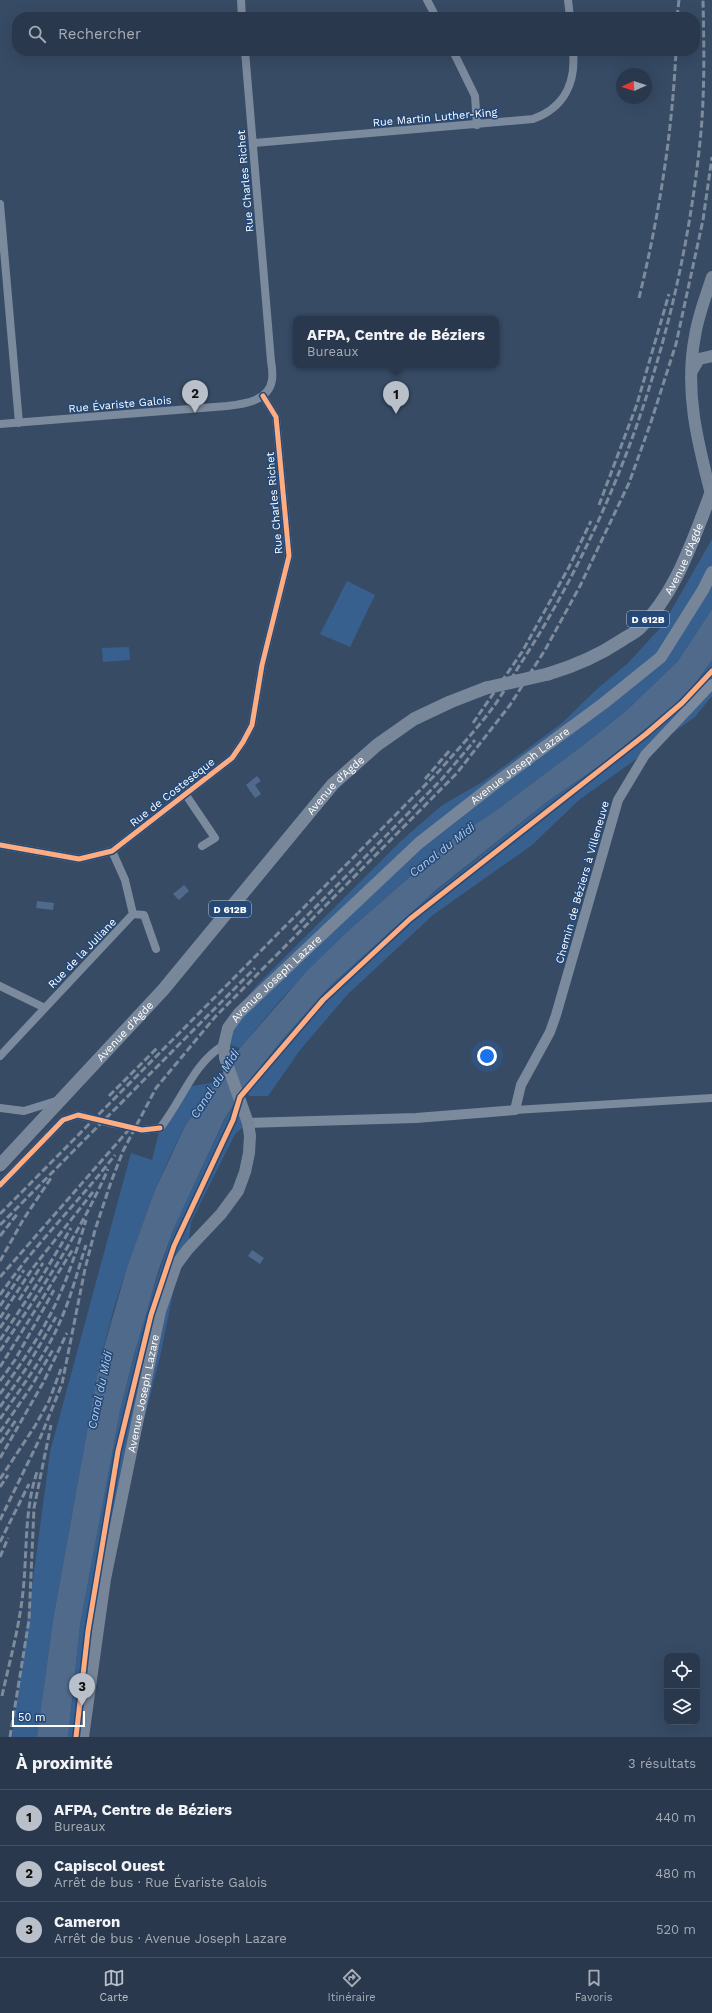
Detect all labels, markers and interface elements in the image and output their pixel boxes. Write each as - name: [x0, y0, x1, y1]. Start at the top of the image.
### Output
- search box: [12, 12, 700, 56]
- icon: search: [26, 23, 48, 45]
- text: Rechercher: [58, 25, 141, 43]
- north arrow: [616, 68, 652, 104]
- street label: Rue Martin Luther-King: [372, 106, 498, 129]
- street label: Rue Charles Richet: [235, 129, 256, 233]
- popup: [293, 316, 499, 368]
- text: AFPA, Centre de Béziers: [307, 326, 485, 344]
- text: Bureaux: [307, 344, 358, 359]
- pin: 2: [182, 380, 208, 413]
- pin: 1: [383, 381, 409, 414]
- street label: Rue Évariste Galois: [68, 393, 172, 415]
- street label: Rue Charles Richet: [264, 451, 285, 555]
- street label: Avenue d'Agde: [662, 521, 706, 597]
- road number: D 612B: [627, 611, 669, 627]
- street label: Avenue Joseph Lazare: [468, 725, 572, 807]
- street label: Avenue d'Agde: [304, 753, 367, 818]
- street label: Rue de Costesèque: [127, 755, 217, 830]
- street label: Chemin de Béziers à Villeneuve: [553, 799, 612, 965]
- water label: Canal du Midi: [406, 819, 478, 880]
- road number: D 612B: [209, 901, 251, 917]
- street label: Rue de la Juliane: [46, 916, 119, 991]
- street label: Avenue Joseph Lazare: [228, 933, 324, 1025]
- street label: Avenue d'Agde: [94, 999, 156, 1064]
- water label: Canal du Midi: [187, 1046, 243, 1121]
- your location: [477, 1046, 497, 1066]
- street label: Avenue Joseph Lazare: [125, 1333, 162, 1454]
- water label: Canal du Midi: [85, 1349, 115, 1430]
- map controls: [664, 1653, 700, 1725]
- button: locate: [664, 1653, 700, 1689]
- pin: 3: [69, 1673, 95, 1706]
- button: layers: [664, 1689, 700, 1725]
- scale bar: [12, 1709, 85, 1728]
- text: 50 m: [18, 1711, 45, 1724]
- text: À proximité: [16, 1753, 113, 1773]
- text: 3 résultats: [628, 1756, 696, 1771]
- text: AFPA, Centre de Béziers: [54, 1801, 232, 1819]
- text: 1: [26, 1810, 32, 1825]
- text: 440 m: [655, 1810, 696, 1825]
- text: Bureaux: [54, 1819, 105, 1834]
- text: Capiscol Ouest: [54, 1857, 165, 1875]
- text: 2: [25, 1866, 33, 1881]
- text: 480 m: [655, 1866, 696, 1881]
- text: Arrêt de bus · Rue Évariste Galois: [54, 1875, 267, 1890]
- text: Cameron: [54, 1913, 120, 1931]
- text: 3: [25, 1922, 33, 1937]
- text: 520 m: [656, 1922, 696, 1937]
- text: Arrêt de bus · Avenue Joseph Lazare: [54, 1931, 287, 1946]
- tab: Carte: [100, 1967, 128, 2004]
- tab: Itinéraire: [328, 1967, 376, 2004]
- tab: Favoris: [575, 1967, 612, 2004]

